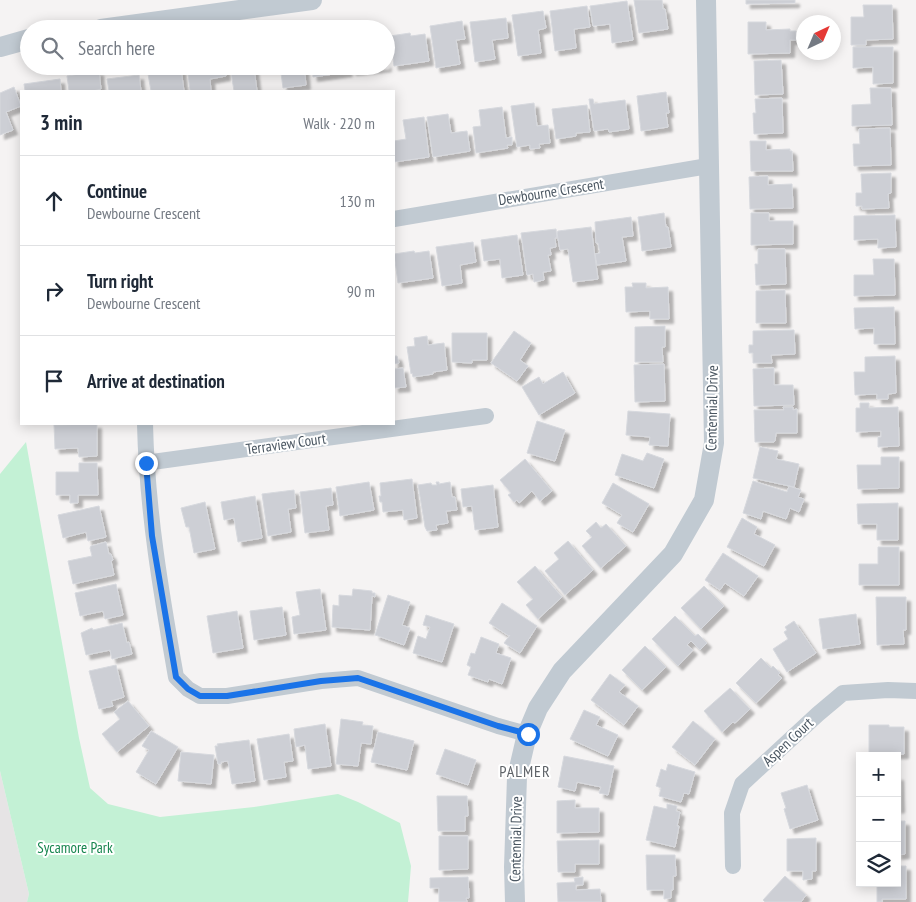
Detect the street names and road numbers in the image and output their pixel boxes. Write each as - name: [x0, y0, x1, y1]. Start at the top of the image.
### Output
- street label: Dewbourne Crescent: [497, 174, 605, 209]
- street label: Centennial Drive: [701, 365, 722, 451]
- street label: Terraview Court: [245, 428, 327, 459]
- street label: Aspen Court: [758, 713, 817, 770]
- street label: Centennial Drive: [505, 796, 526, 882]

